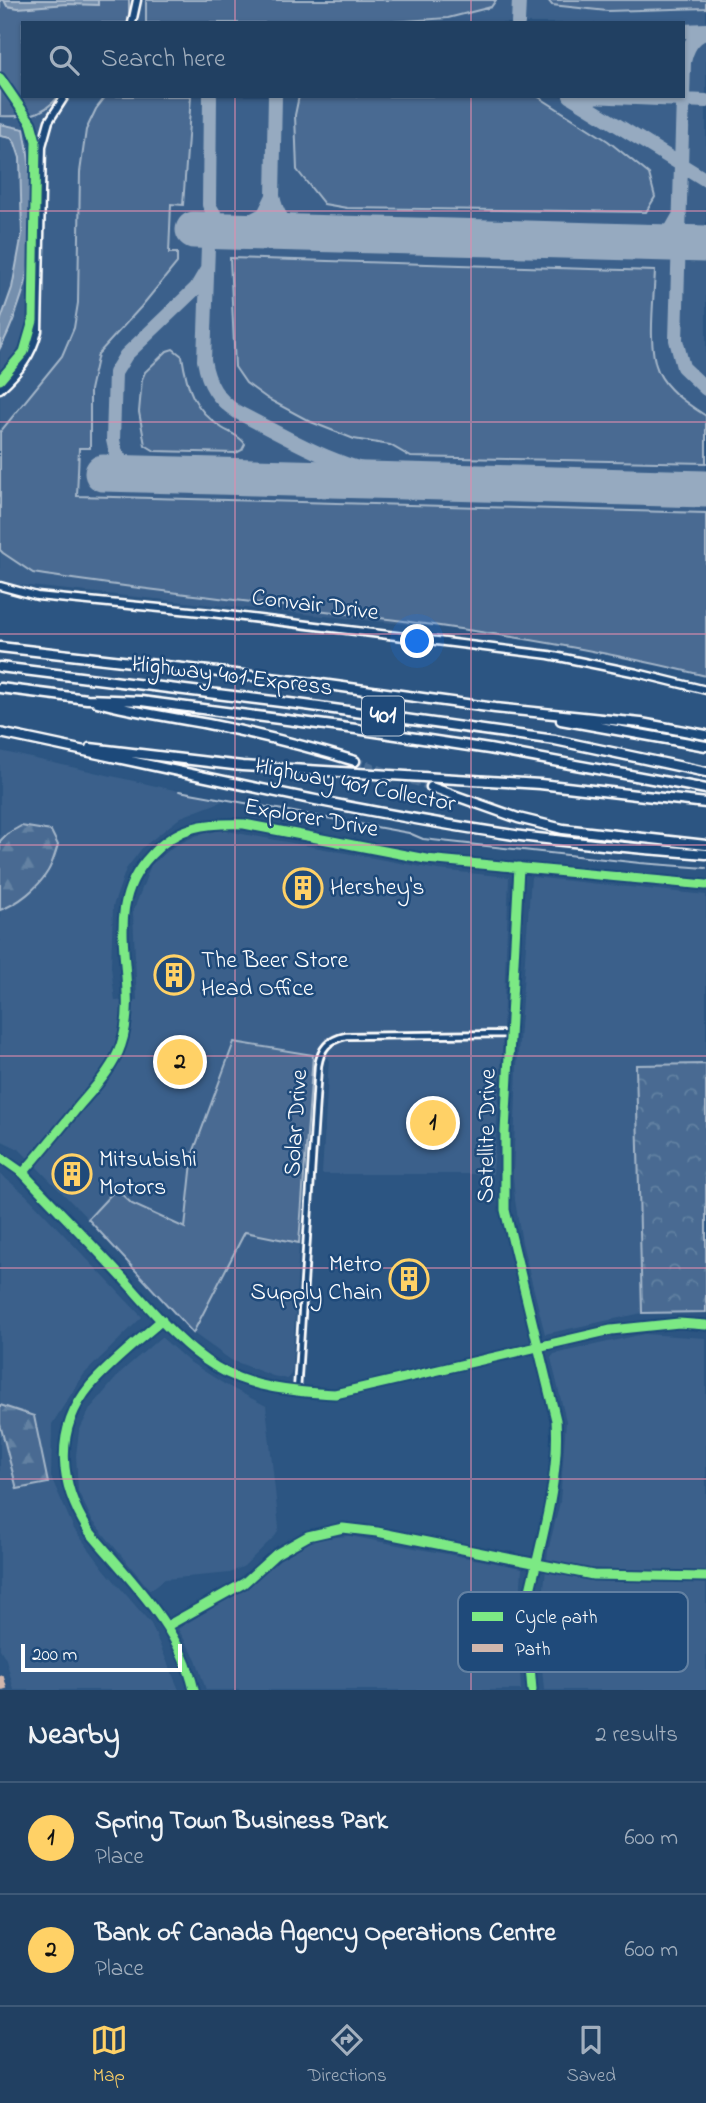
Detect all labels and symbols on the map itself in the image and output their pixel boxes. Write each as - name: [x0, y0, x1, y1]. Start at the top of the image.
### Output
- street label: Convair Drive: [250, 581, 381, 631]
- your location: [400, 624, 434, 658]
- street label: Highway 401 Express: [129, 647, 335, 708]
- road number: 401: [362, 696, 404, 736]
- street label: Highway 401 Collector: [251, 749, 459, 824]
- street label: Explorer Drive: [241, 790, 381, 848]
- building icon: Hershey's: [282, 867, 324, 909]
- place label: Hershey's: [330, 871, 425, 907]
- place label: The Beer Store Head Office: [201, 944, 348, 1007]
- building icon: The Beer Store Head Office: [153, 954, 195, 996]
- pin: 2: [157, 1036, 203, 1088]
- street label: Solar Drive: [276, 1068, 318, 1178]
- street label: Satellite Drive: [469, 1068, 507, 1204]
- pin: 1: [410, 1097, 456, 1149]
- place label: Mitsubishi Motors: [99, 1143, 197, 1206]
- building icon: Mitsubishi Motors: [51, 1153, 93, 1195]
- place label: Metro Supply Chain: [250, 1248, 382, 1312]
- building icon: Metro Supply Chain: [388, 1258, 430, 1300]
- legend: [458, 1592, 688, 1672]
- text: Cycle path: [515, 1605, 597, 1633]
- text: Path: [515, 1637, 551, 1664]
- scale bar: [21, 1641, 182, 1673]

